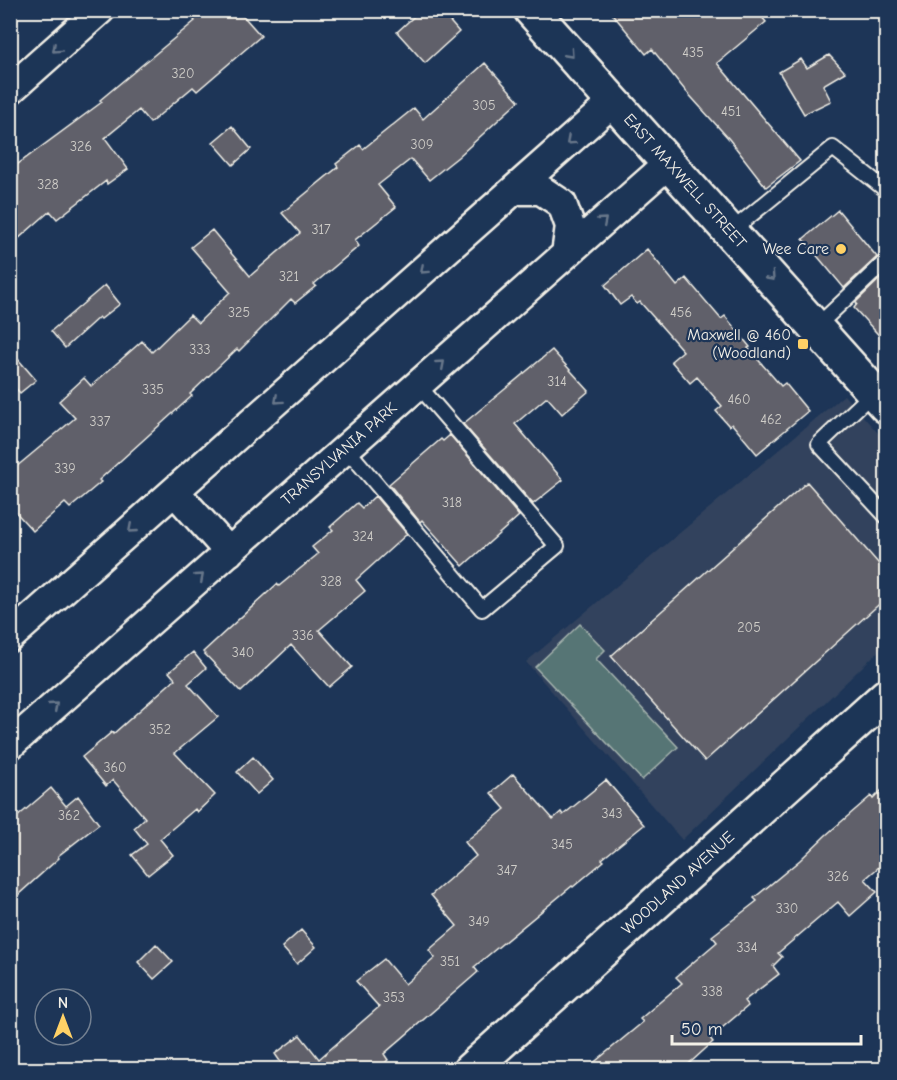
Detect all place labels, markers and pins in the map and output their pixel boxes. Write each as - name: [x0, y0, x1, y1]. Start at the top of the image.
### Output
- place label: Wee Care: [763, 240, 829, 258]
- marker: Wee Care: [834, 242, 848, 256]
- place label: Maxwell @ 460 (Woodland): [687, 326, 791, 362]
- marker: Maxwell @ 460 (Woodland): [796, 337, 810, 351]

